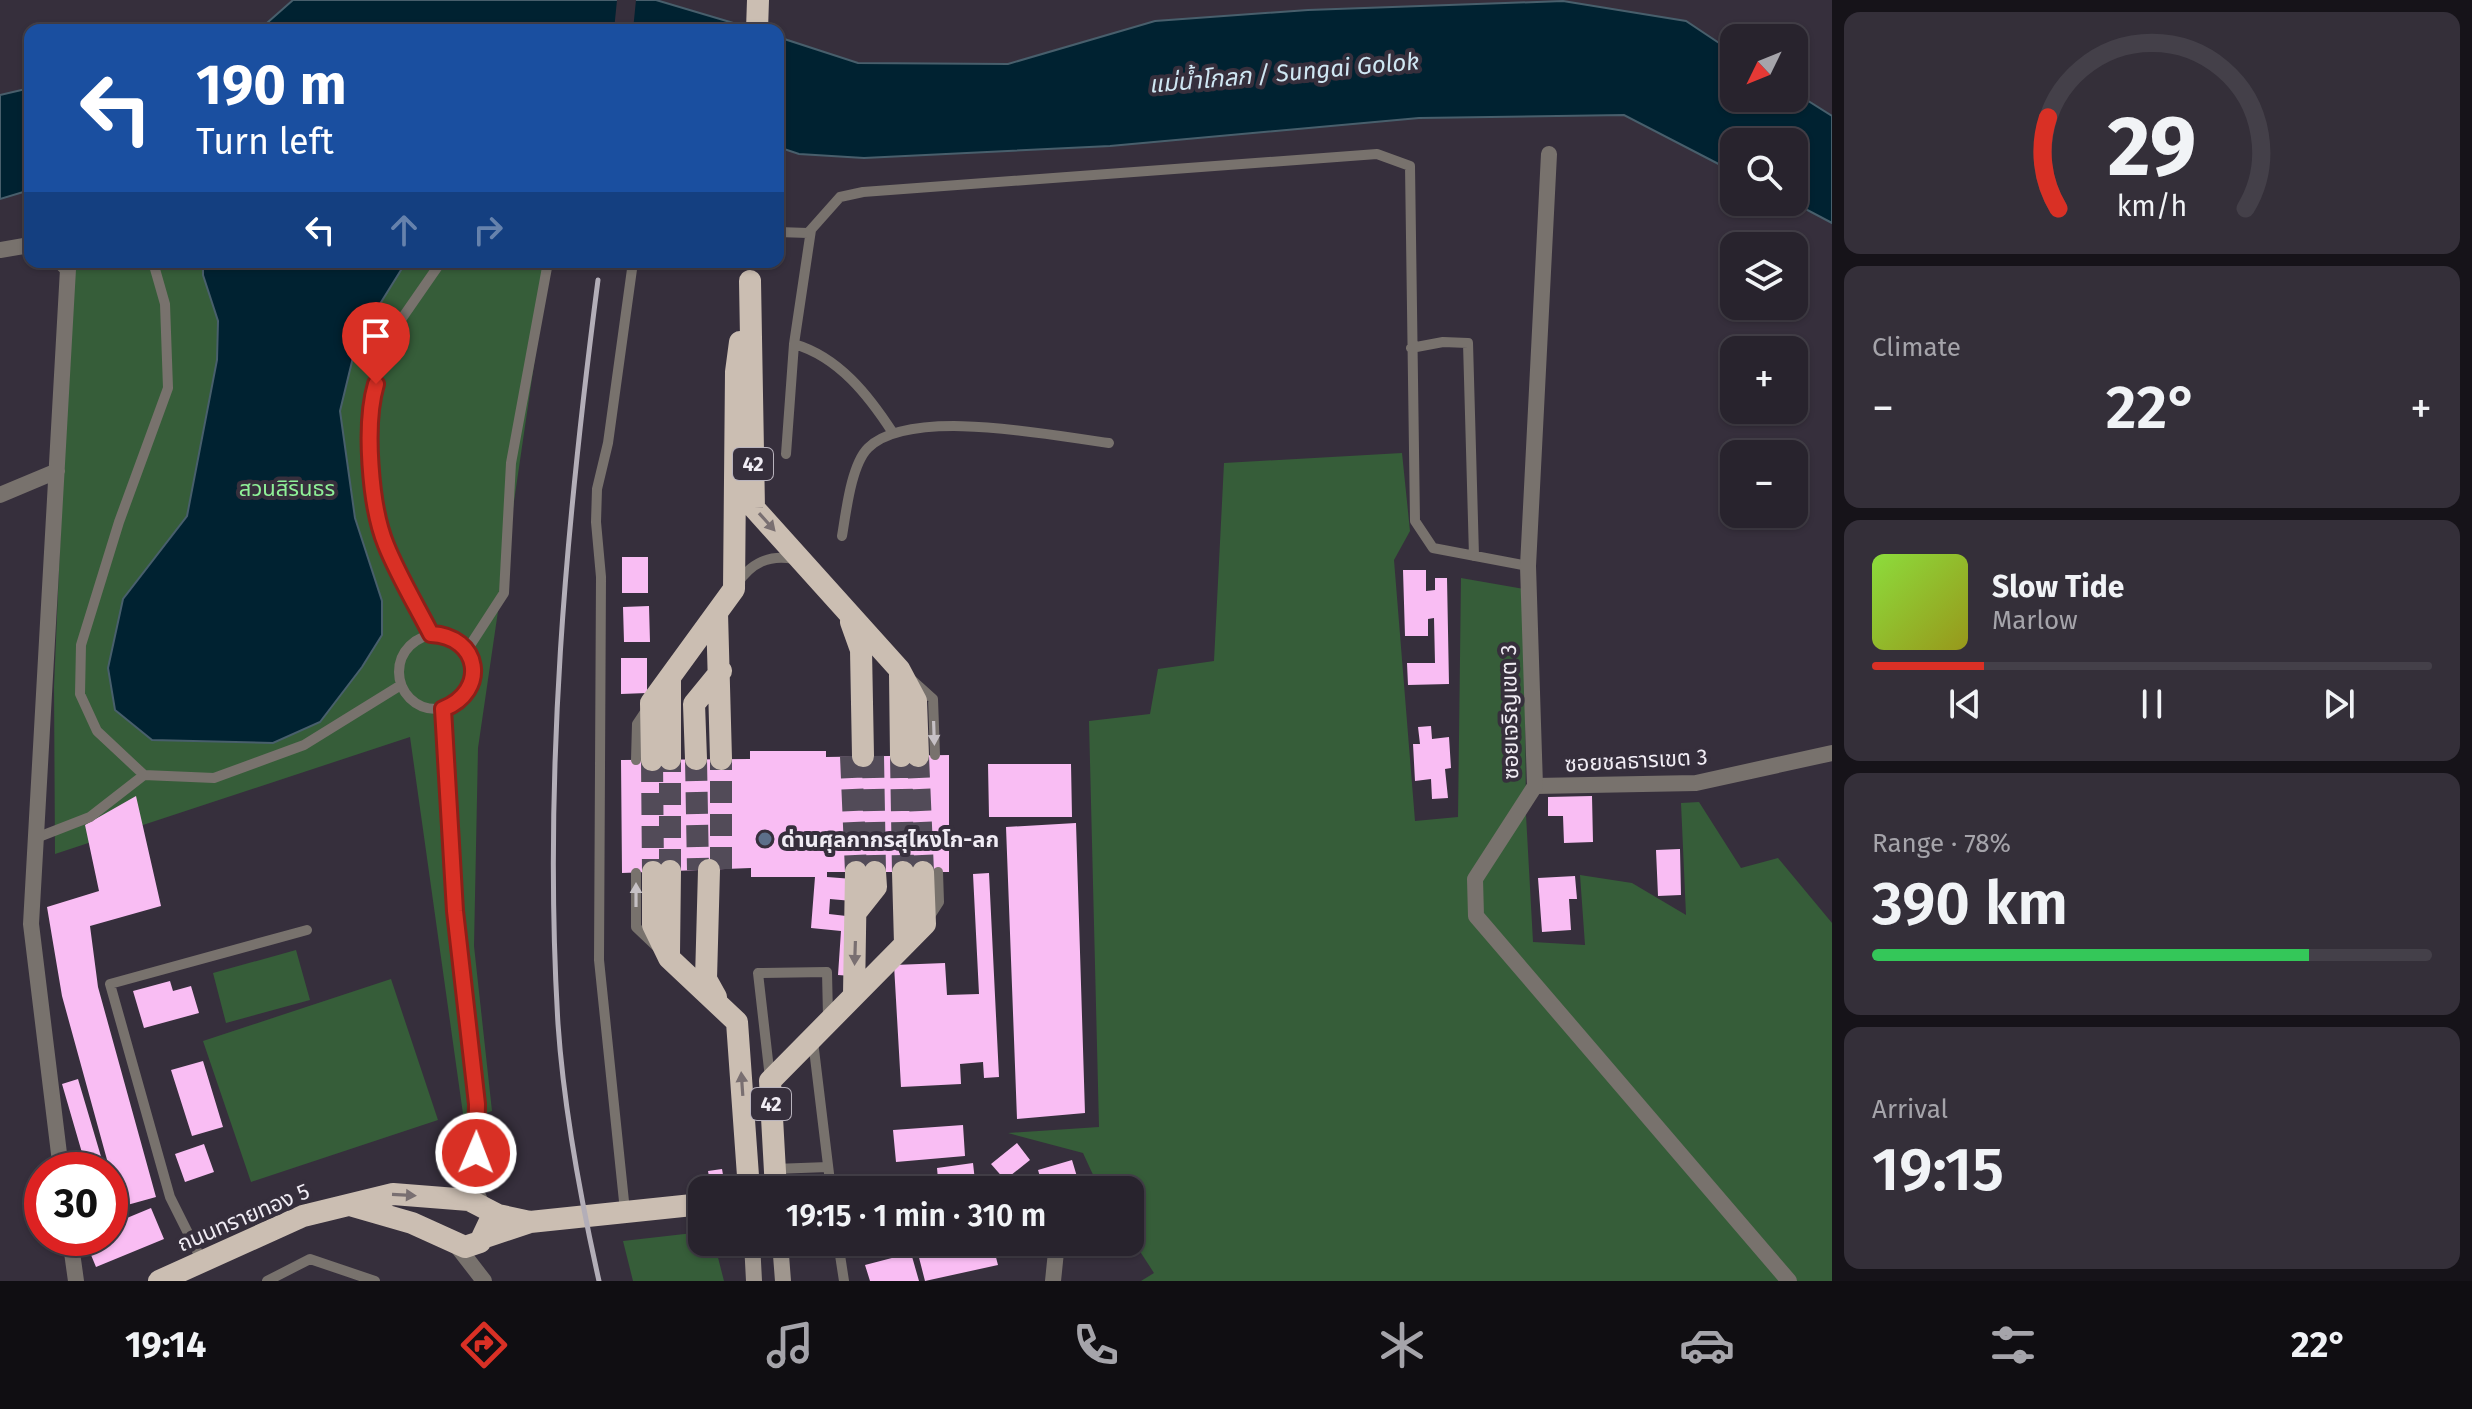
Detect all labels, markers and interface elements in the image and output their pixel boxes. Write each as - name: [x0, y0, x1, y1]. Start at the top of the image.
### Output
- north arrow: [1720, 24, 1808, 112]
- map controls: [1720, 24, 1808, 528]
- water label: แม่น้ำโกลก / Sungai Golok: [1147, 44, 1420, 99]
- text: 190 m: [196, 52, 347, 119]
- icon: left: [64, 56, 168, 160]
- text: 29: [2108, 96, 2196, 196]
- text: Turn left: [196, 120, 334, 164]
- button: search: [1720, 128, 1808, 216]
- text: km/h: [2117, 189, 2187, 224]
- icon: left: [298, 208, 342, 252]
- icon: ahead: [382, 208, 426, 252]
- icon: right: [466, 208, 510, 252]
- button: layers: [1720, 232, 1808, 320]
- pin: [342, 302, 410, 384]
- icon: arrive: [354, 314, 398, 358]
- text: Climate: [1872, 332, 1961, 363]
- button: +: [1720, 336, 1808, 424]
- text: 22°: [2106, 372, 2198, 444]
- text: −: [1872, 382, 1894, 435]
- text: +: [2410, 382, 2432, 435]
- button: −: [1720, 440, 1808, 528]
- road number: 42: [733, 448, 773, 480]
- park label: สวนสิรินธร: [239, 475, 335, 502]
- one-way arrow: [757, 513, 775, 532]
- text: Slow Tide: [1992, 569, 2124, 605]
- text: Marlow: [1992, 605, 2078, 636]
- street label: ซอยเจริญเขต 3: [1495, 644, 1524, 780]
- icon: previous: [1943, 682, 1987, 726]
- icon: pause: [2130, 682, 2174, 726]
- icon: next: [2317, 682, 2361, 726]
- one-way arrow: [928, 721, 940, 746]
- street label: ซอยชลธารเขต 3: [1564, 743, 1708, 778]
- place label: ด่านศุลกากรสุไหงโก-ลก: [781, 826, 999, 853]
- text: Range · 78%: [1872, 828, 2011, 859]
- marker: ด่านศุลกากรสุไหงโก-ลก: [756, 830, 774, 848]
- text: 390 km: [1872, 868, 2068, 940]
- one-way arrow: [630, 882, 642, 907]
- one-way arrow: [849, 941, 862, 966]
- one-way arrow: [735, 1071, 748, 1096]
- road number: 42: [751, 1088, 791, 1120]
- text: Arrival: [1872, 1094, 1948, 1125]
- position arrow: [434, 1111, 518, 1195]
- text: 19:15: [1872, 1134, 2004, 1206]
- speed limit sign: 30: [24, 1152, 128, 1256]
- street label: ถนนทรายทอง 5: [173, 1177, 313, 1257]
- one-way arrow: [392, 1189, 417, 1202]
- text: 19:15 · 1 min · 310 m: [786, 1198, 1046, 1234]
- icon: directions: [456, 1317, 512, 1373]
- icon: music: [762, 1317, 818, 1373]
- icon: phone: [1068, 1317, 1124, 1373]
- icon: climate: [1374, 1317, 1430, 1373]
- icon: car: [1679, 1317, 1735, 1373]
- icon: filters: [1985, 1317, 2041, 1373]
- text: 19:14: [125, 1323, 206, 1367]
- text: 22°: [2291, 1323, 2347, 1367]

